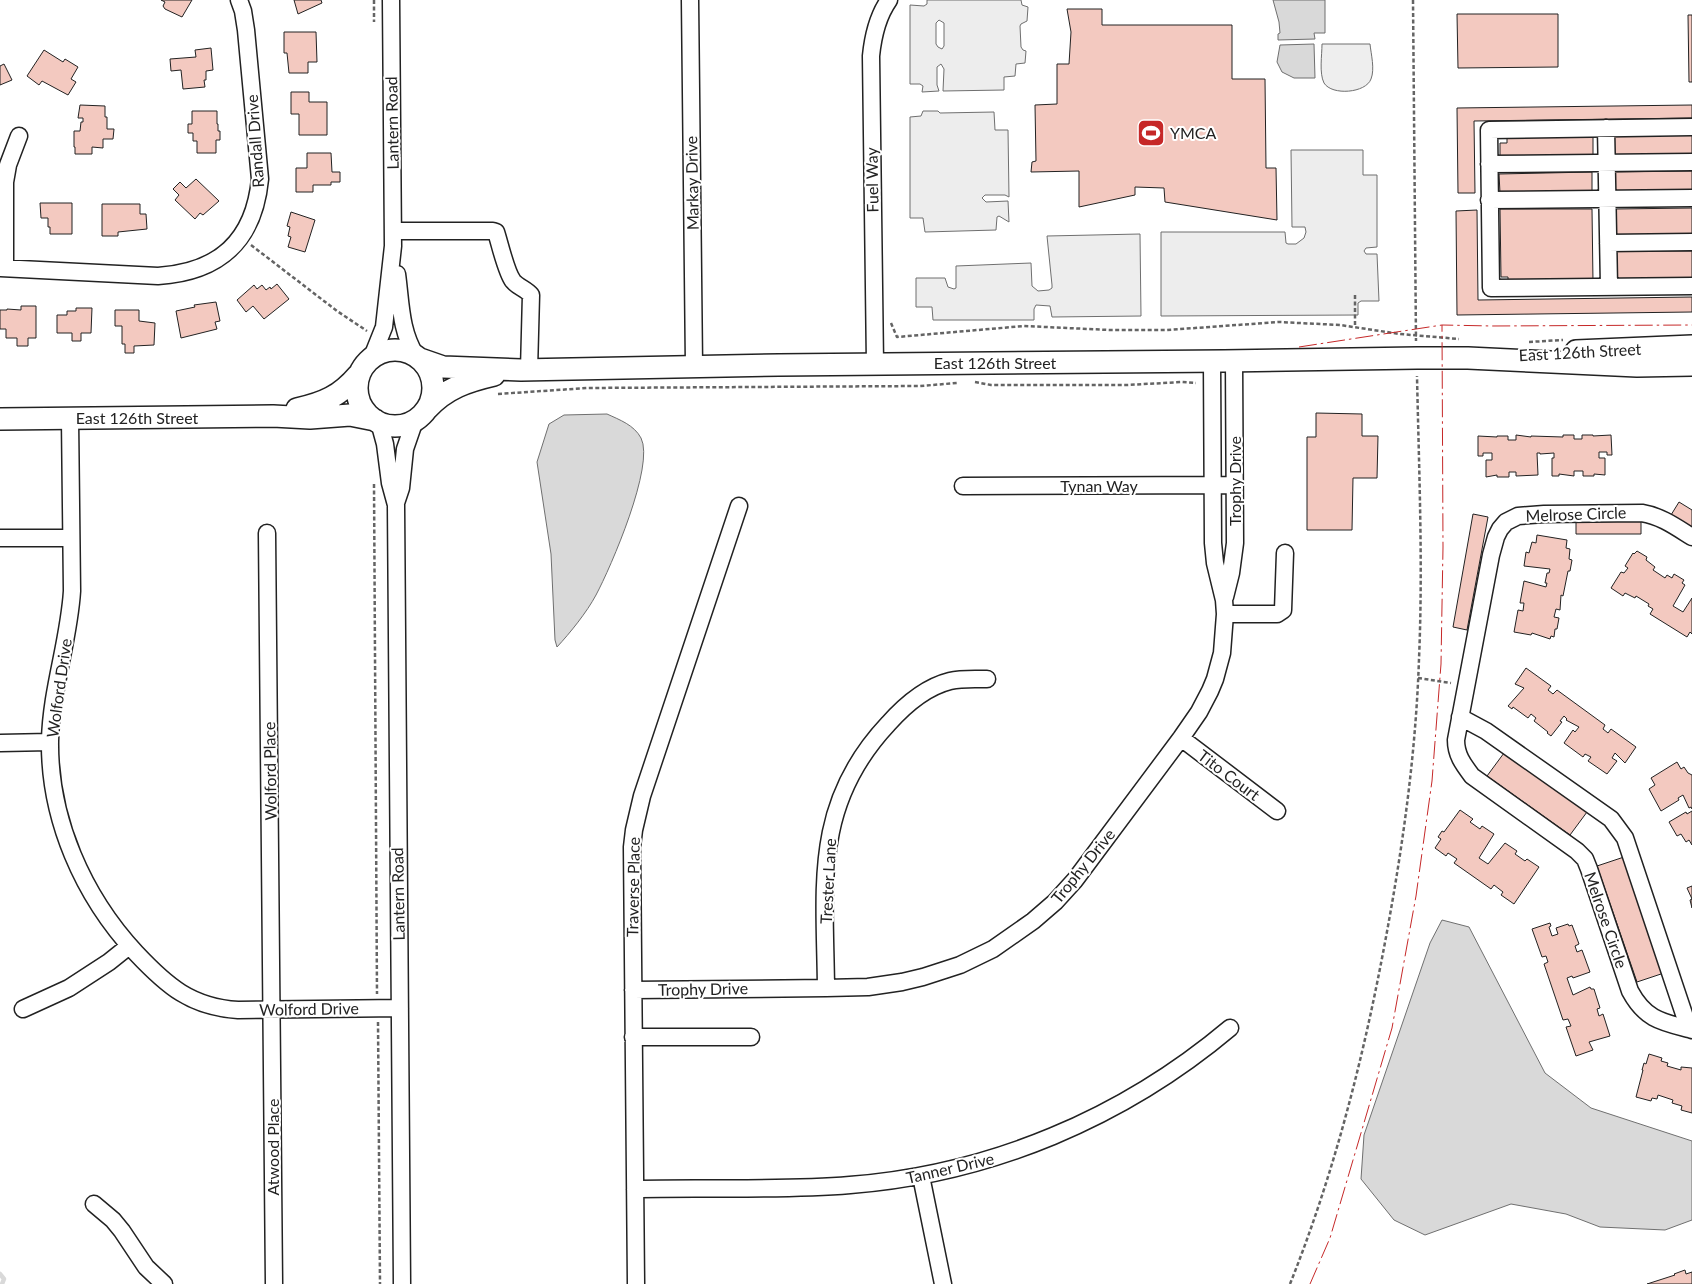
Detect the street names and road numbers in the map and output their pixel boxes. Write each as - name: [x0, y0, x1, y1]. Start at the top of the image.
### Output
- street label: Lantern Road: [381, 76, 402, 170]
- street label: Randall Drive: [242, 94, 267, 188]
- street label: Markay Drive: [681, 136, 702, 230]
- street label: Fuel Way: [861, 147, 882, 213]
- street label: East 126th Street: [1518, 339, 1642, 364]
- street label: East 126th Street: [934, 353, 1057, 372]
- street label: East 126th Street: [76, 408, 199, 427]
- street label: Trophy Drive: [1225, 436, 1244, 526]
- street label: Tynan Way: [1060, 476, 1139, 495]
- street label: Melrose Circle: [1525, 502, 1627, 525]
- street label: Wolford Drive: [42, 637, 75, 739]
- street label: Wolford Place: [259, 721, 280, 821]
- street label: Tito Court: [1195, 745, 1264, 804]
- street label: Trophy Drive: [1047, 825, 1118, 907]
- street label: Traverse Place: [622, 837, 643, 937]
- street label: Trester Lane: [816, 838, 839, 924]
- street label: Lantern Road: [387, 847, 408, 941]
- street label: Melrose Circle: [1581, 869, 1632, 971]
- street label: Trophy Drive: [658, 978, 748, 999]
- street label: Wolford Drive: [259, 998, 359, 1019]
- street label: Atwood Place: [263, 1099, 282, 1195]
- street label: Tanner Drive: [904, 1148, 996, 1187]

